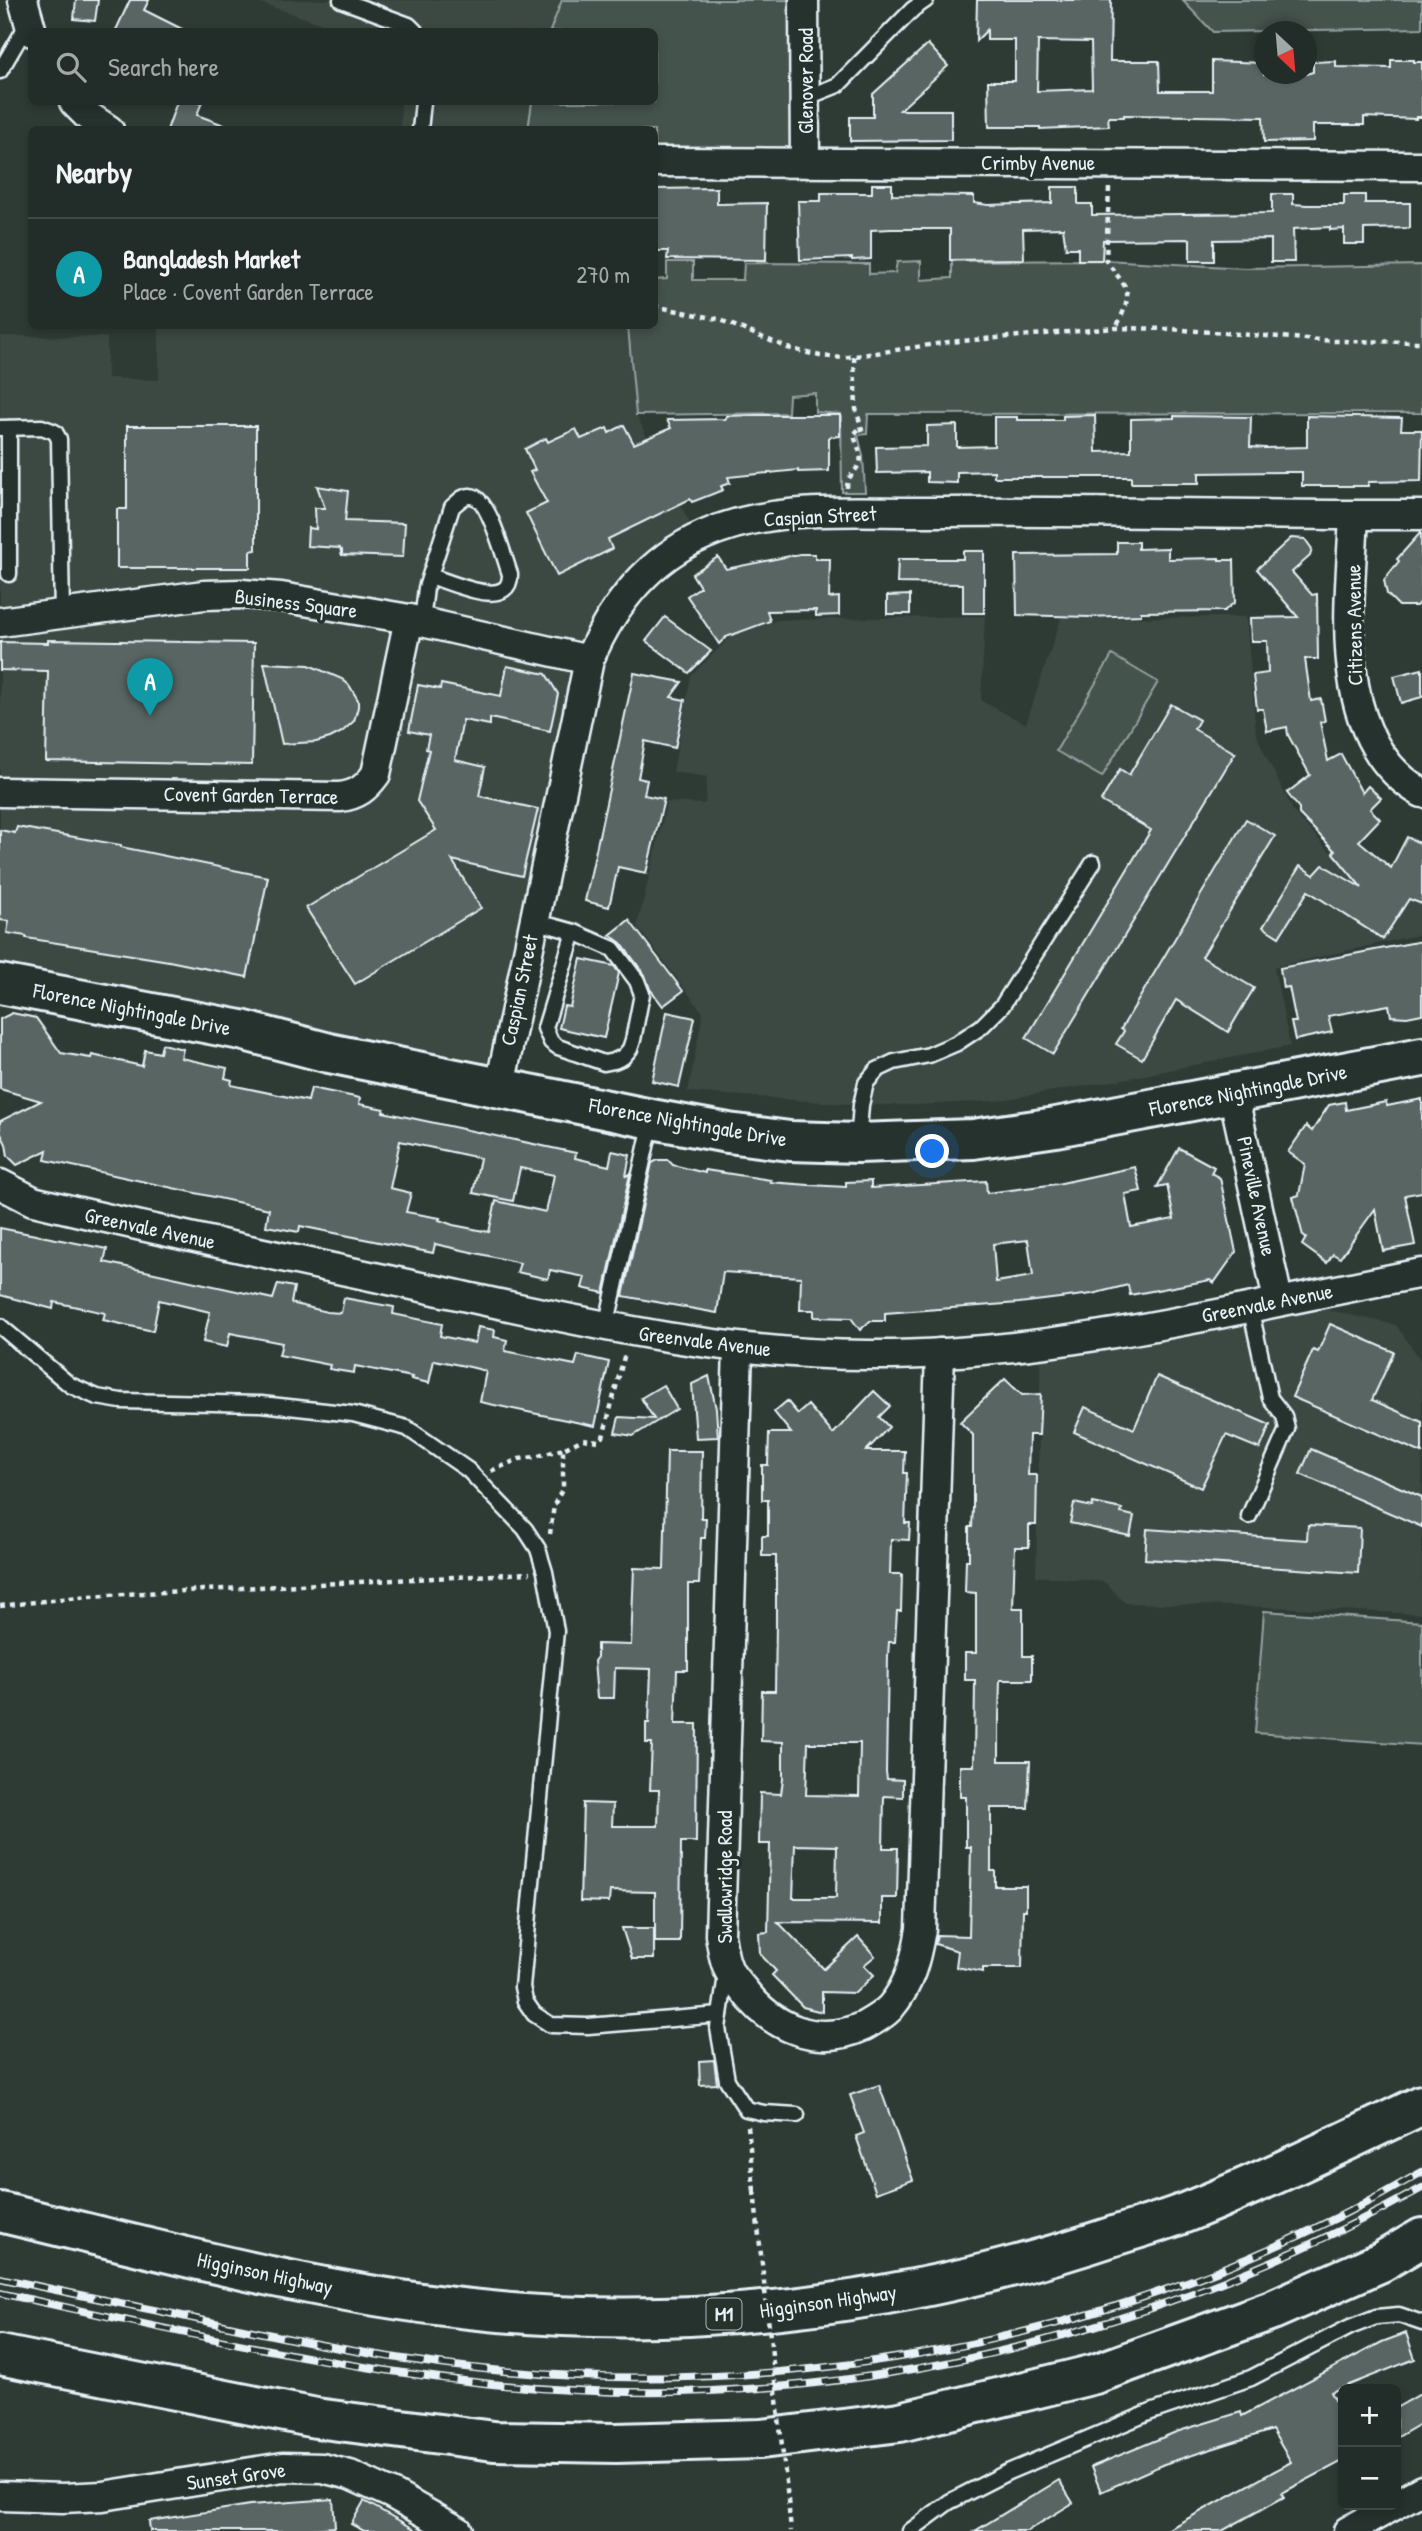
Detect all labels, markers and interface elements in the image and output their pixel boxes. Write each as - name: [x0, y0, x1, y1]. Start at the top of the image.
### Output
- north arrow: [1254, 21, 1317, 84]
- search box: [28, 28, 658, 105]
- street label: Glenover Road: [791, 28, 820, 134]
- icon: search: [52, 48, 90, 86]
- text: Search here: [108, 49, 219, 84]
- street label: Crimby Avenue: [981, 148, 1095, 177]
- text: Nearby: [56, 152, 132, 192]
- text: Bangladesh Market: [123, 241, 300, 276]
- text: A: [73, 259, 85, 290]
- text: 270 m: [577, 259, 630, 290]
- text: Place · Covent Garden Terrace: [123, 276, 374, 307]
- street label: Caspian Street: [763, 499, 878, 533]
- street label: Citizens Avenue: [1338, 564, 1370, 686]
- street label: Business Square: [233, 581, 359, 625]
- pin: A: [127, 658, 173, 716]
- street label: Covent Garden Terrace: [163, 779, 339, 811]
- street label: Caspian Street: [493, 931, 545, 1048]
- street label: Florence Nightingale Drive: [30, 975, 233, 1042]
- street label: Florence Nightingale Drive: [1146, 1057, 1349, 1124]
- street label: Florence Nightingale Drive: [586, 1090, 789, 1154]
- your location: [915, 1134, 949, 1168]
- street label: Pineville Avenue: [1230, 1134, 1284, 1258]
- street label: Greenvale Avenue: [82, 1200, 218, 1256]
- street label: Greenvale Avenue: [1199, 1276, 1335, 1330]
- street label: Greenvale Avenue: [637, 1319, 773, 1363]
- street label: Swallowridge Road: [710, 1811, 739, 1943]
- street label: Higginson Highway: [195, 2244, 336, 2302]
- street label: Higginson Highway: [758, 2277, 898, 2325]
- road number: M1: [706, 2298, 742, 2330]
- map controls: [1338, 2384, 1401, 2510]
- button: +: [1338, 2384, 1401, 2447]
- button: −: [1338, 2447, 1401, 2510]
- street label: Sunset Grove: [185, 2455, 287, 2497]

